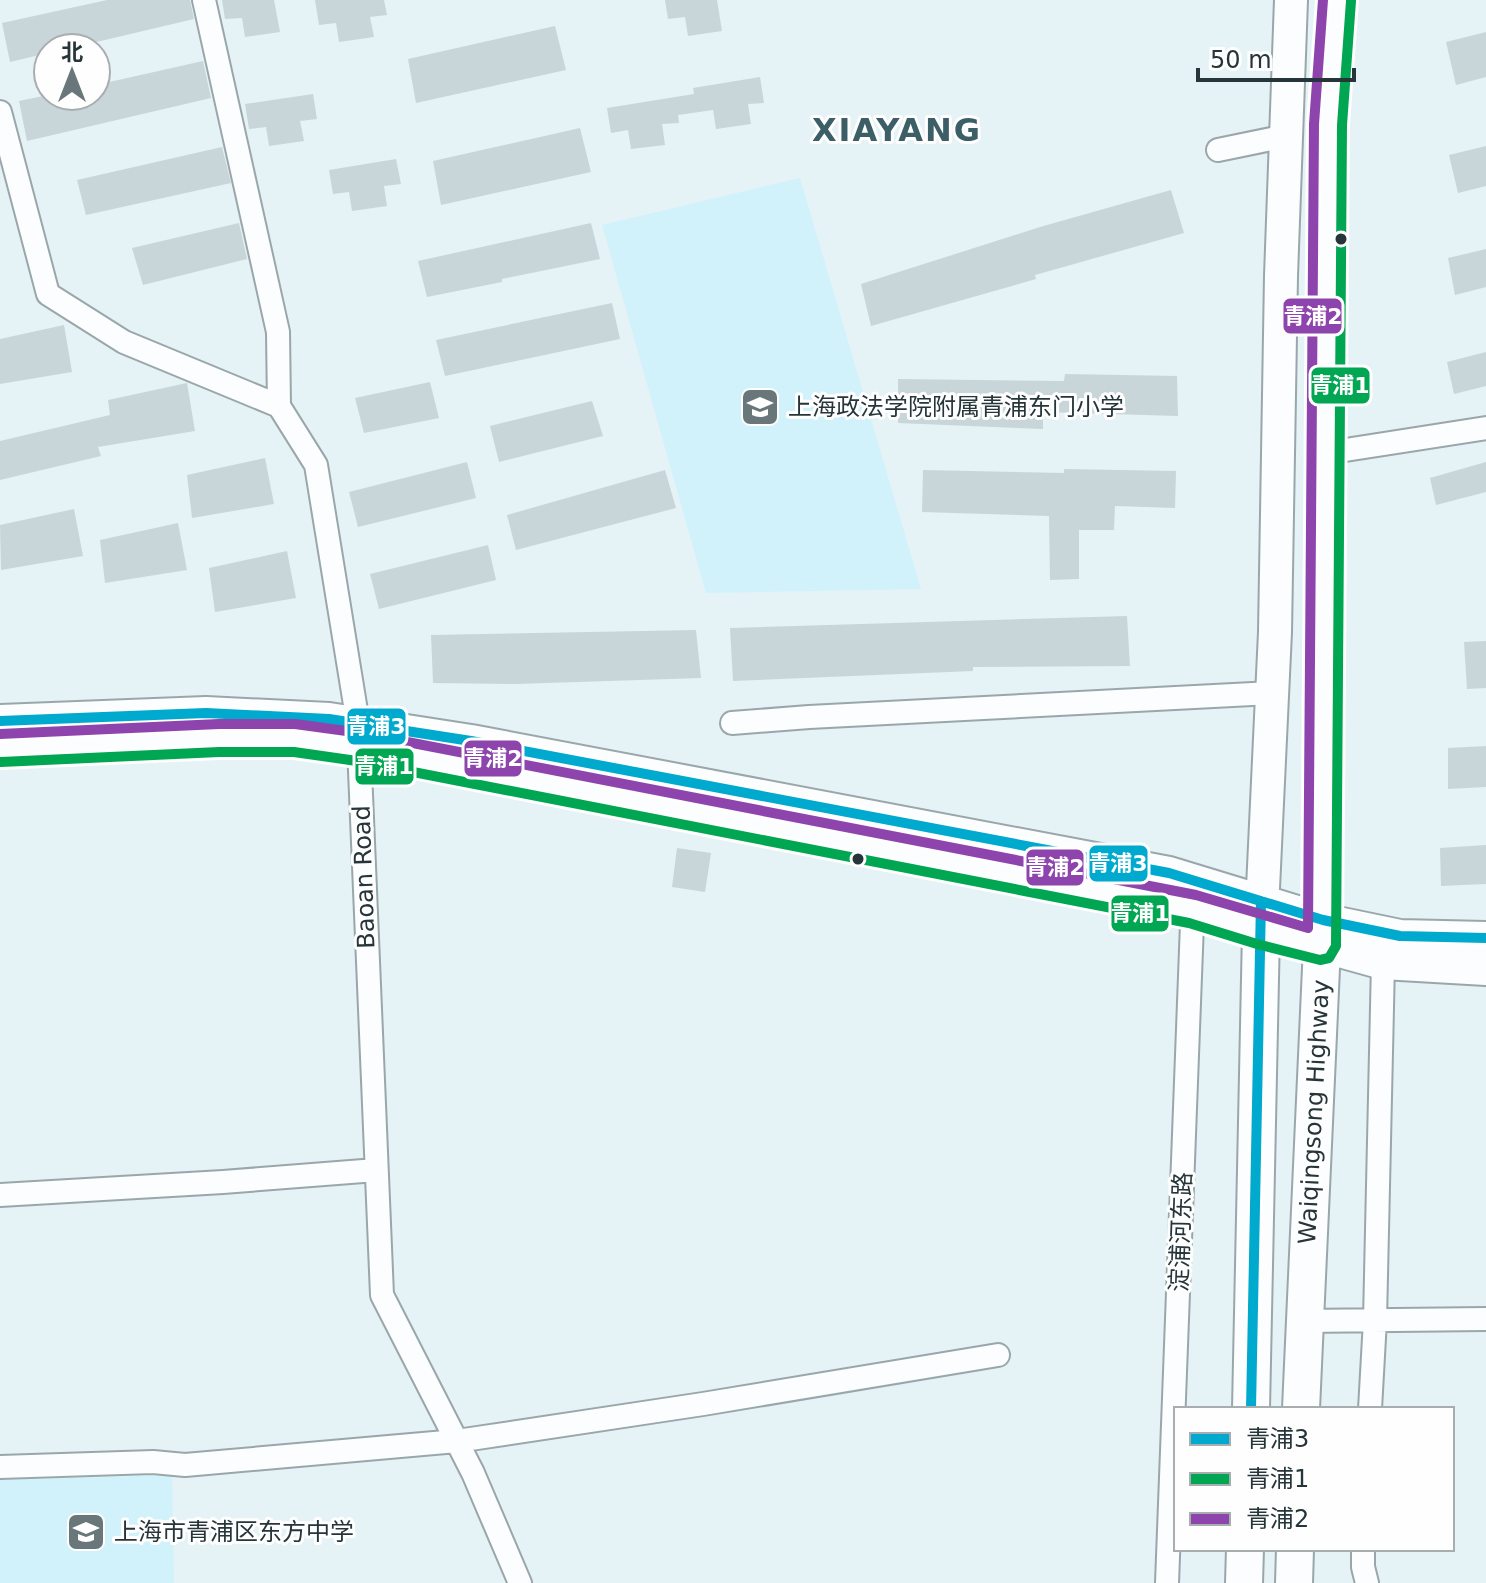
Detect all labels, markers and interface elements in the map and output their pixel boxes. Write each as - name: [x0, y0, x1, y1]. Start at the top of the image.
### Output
- north arrow: [32, 32, 112, 112]
- scale bar: [1198, 32, 1354, 82]
- text: 北: [61, 40, 83, 65]
- text: 50 m: [1210, 46, 1272, 74]
- district label: XIAYANG: [812, 111, 982, 149]
- unlabelled marker: [1333, 231, 1349, 247]
- line badge: 青浦2: [1282, 297, 1343, 335]
- text: 青浦2: [1283, 304, 1343, 329]
- line badge: 青浦1: [1310, 366, 1371, 405]
- text: 青浦1: [1310, 373, 1370, 398]
- school or university icon: 上海政法学院附属青浦东门小学: [739, 386, 781, 428]
- place label: 上海政法学院附属青浦东门小学: [788, 393, 1124, 421]
- line badge: 青浦3: [346, 707, 407, 746]
- text: 青浦3: [346, 714, 406, 739]
- line badge: 青浦2: [463, 739, 523, 778]
- text: 青浦2: [463, 746, 523, 771]
- line badge: 青浦1: [354, 747, 415, 786]
- text: 青浦1: [354, 754, 414, 779]
- street label: Baoan Road: [348, 805, 380, 949]
- line badge: 青浦3: [1088, 844, 1149, 883]
- line badge: 青浦2: [1025, 848, 1085, 887]
- unlabelled marker: [850, 851, 866, 867]
- text: 青浦3: [1088, 851, 1148, 876]
- text: 青浦2: [1025, 855, 1085, 880]
- line badge: 青浦1: [1110, 894, 1170, 933]
- text: 青浦1: [1110, 901, 1170, 926]
- street label: Waiqingsong Highway: [1293, 979, 1335, 1245]
- street label: 淀浦河东路: [1165, 1172, 1197, 1292]
- legend: [1174, 1407, 1454, 1551]
- text: 青浦3: [1246, 1425, 1309, 1453]
- text: 青浦1: [1246, 1465, 1309, 1493]
- text: 青浦2: [1246, 1505, 1309, 1533]
- school or university icon: 上海市青浦区东方中学: [65, 1511, 107, 1553]
- place label: 上海市青浦区东方中学: [114, 1518, 354, 1546]

